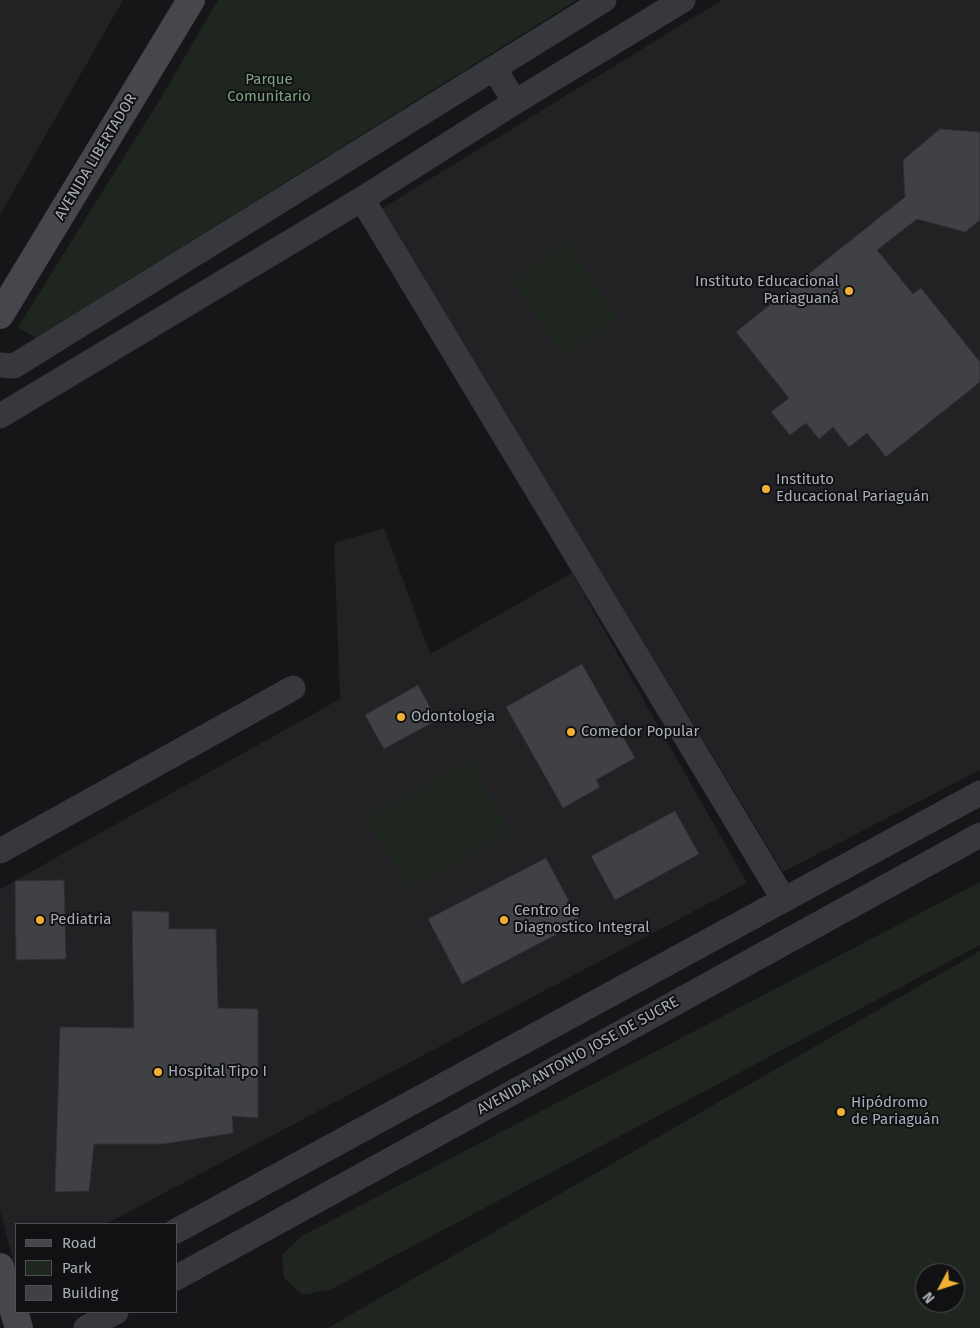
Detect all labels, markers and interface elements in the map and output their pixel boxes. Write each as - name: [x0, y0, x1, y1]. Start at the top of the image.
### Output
- park label: Parque Comunitario: [227, 71, 311, 106]
- street label: AVENIDA LIBERTADOR: [51, 91, 141, 223]
- place label: Instituto Educacional Pariaguaná: [695, 273, 839, 308]
- marker: Instituto Educacional Pariaguaná: [843, 285, 855, 297]
- place label: Instituto Educacional Pariaguán: [776, 471, 929, 506]
- marker: Instituto Educacional Pariaguán: [760, 483, 772, 495]
- place label: Odontologia: [411, 708, 495, 726]
- marker: Odontologia: [395, 711, 407, 723]
- place label: Comedor Popular: [581, 723, 699, 741]
- marker: Comedor Popular: [565, 726, 577, 738]
- place label: Centro de Diagnostico Integral: [514, 902, 650, 937]
- place label: Pediatria: [50, 911, 111, 929]
- marker: Pediatria: [34, 914, 46, 926]
- marker: Centro de Diagnostico Integral: [498, 914, 510, 926]
- street label: AVENIDA ANTONIO JOSE DE SUCRE: [474, 993, 682, 1119]
- place label: Hospital Tipo I: [168, 1063, 267, 1081]
- marker: Hospital Tipo I: [152, 1066, 164, 1078]
- place label: Hipódromo de Pariaguán: [851, 1094, 940, 1129]
- marker: Hipódromo de Pariaguán: [835, 1106, 847, 1118]
- legend: [15, 1223, 178, 1313]
- text: Road: [62, 1234, 97, 1252]
- text: Park: [62, 1259, 92, 1277]
- north arrow: [915, 1263, 965, 1313]
- text: Building: [62, 1284, 118, 1302]
- text: N: [919, 1288, 938, 1306]

